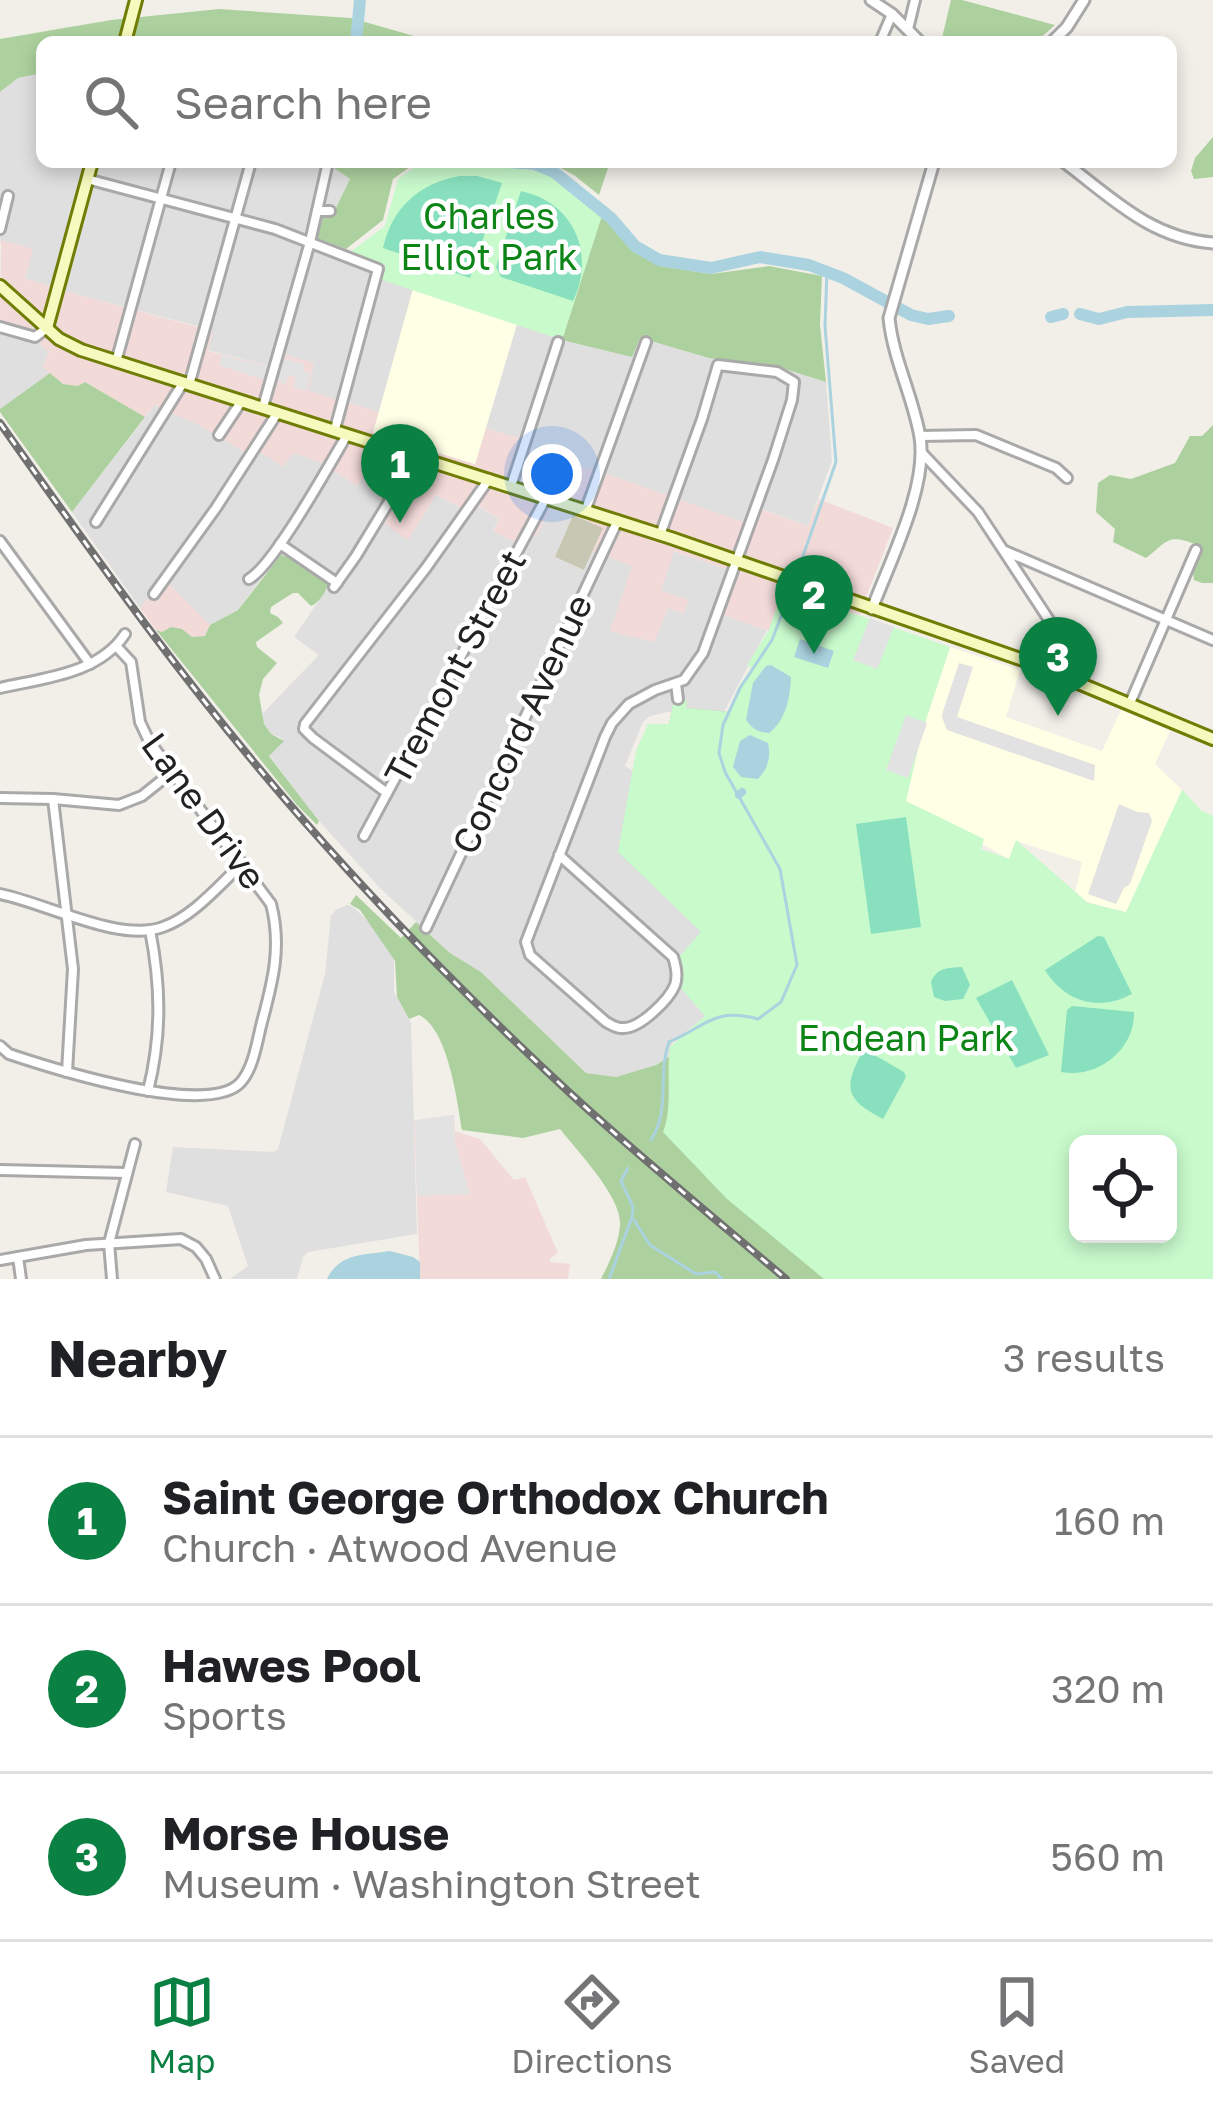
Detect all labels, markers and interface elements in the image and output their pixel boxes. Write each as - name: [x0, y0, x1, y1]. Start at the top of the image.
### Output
- search box: [36, 36, 1177, 168]
- icon: search: [78, 69, 144, 135]
- text: Search here: [174, 75, 432, 129]
- park label: Charles Elliot Park: [400, 194, 578, 278]
- pin: 1: [361, 424, 439, 523]
- your location: [522, 444, 582, 504]
- street label: Tremont Street: [375, 542, 534, 791]
- pin: 2: [775, 555, 853, 654]
- street label: Concord Avenue: [443, 587, 600, 860]
- pin: 3: [1019, 617, 1097, 716]
- street label: Lane Drive: [133, 724, 275, 897]
- park label: Endean Park: [798, 1016, 1014, 1059]
- map controls: [1069, 1135, 1177, 1243]
- button: locate: [1069, 1135, 1177, 1243]
- text: Nearby: [48, 1327, 227, 1388]
- text: 3 results: [1003, 1334, 1165, 1381]
- text: Saint George Orthodox Church: [162, 1470, 828, 1524]
- text: 1: [77, 1497, 97, 1544]
- text: 160 m: [1054, 1497, 1165, 1544]
- text: Church · Atwood Avenue: [162, 1524, 617, 1571]
- text: Hawes Pool: [162, 1638, 421, 1692]
- text: 2: [75, 1665, 99, 1712]
- text: 320 m: [1051, 1665, 1165, 1712]
- text: Sports: [162, 1692, 287, 1739]
- text: Morse House: [162, 1806, 449, 1860]
- text: 3: [75, 1833, 99, 1880]
- text: 560 m: [1050, 1833, 1165, 1880]
- text: Museum · Washington Street: [162, 1860, 701, 1907]
- tab: Map: [148, 1969, 215, 2080]
- tab: Directions: [511, 1969, 673, 2080]
- tab: Saved: [969, 1969, 1065, 2080]

